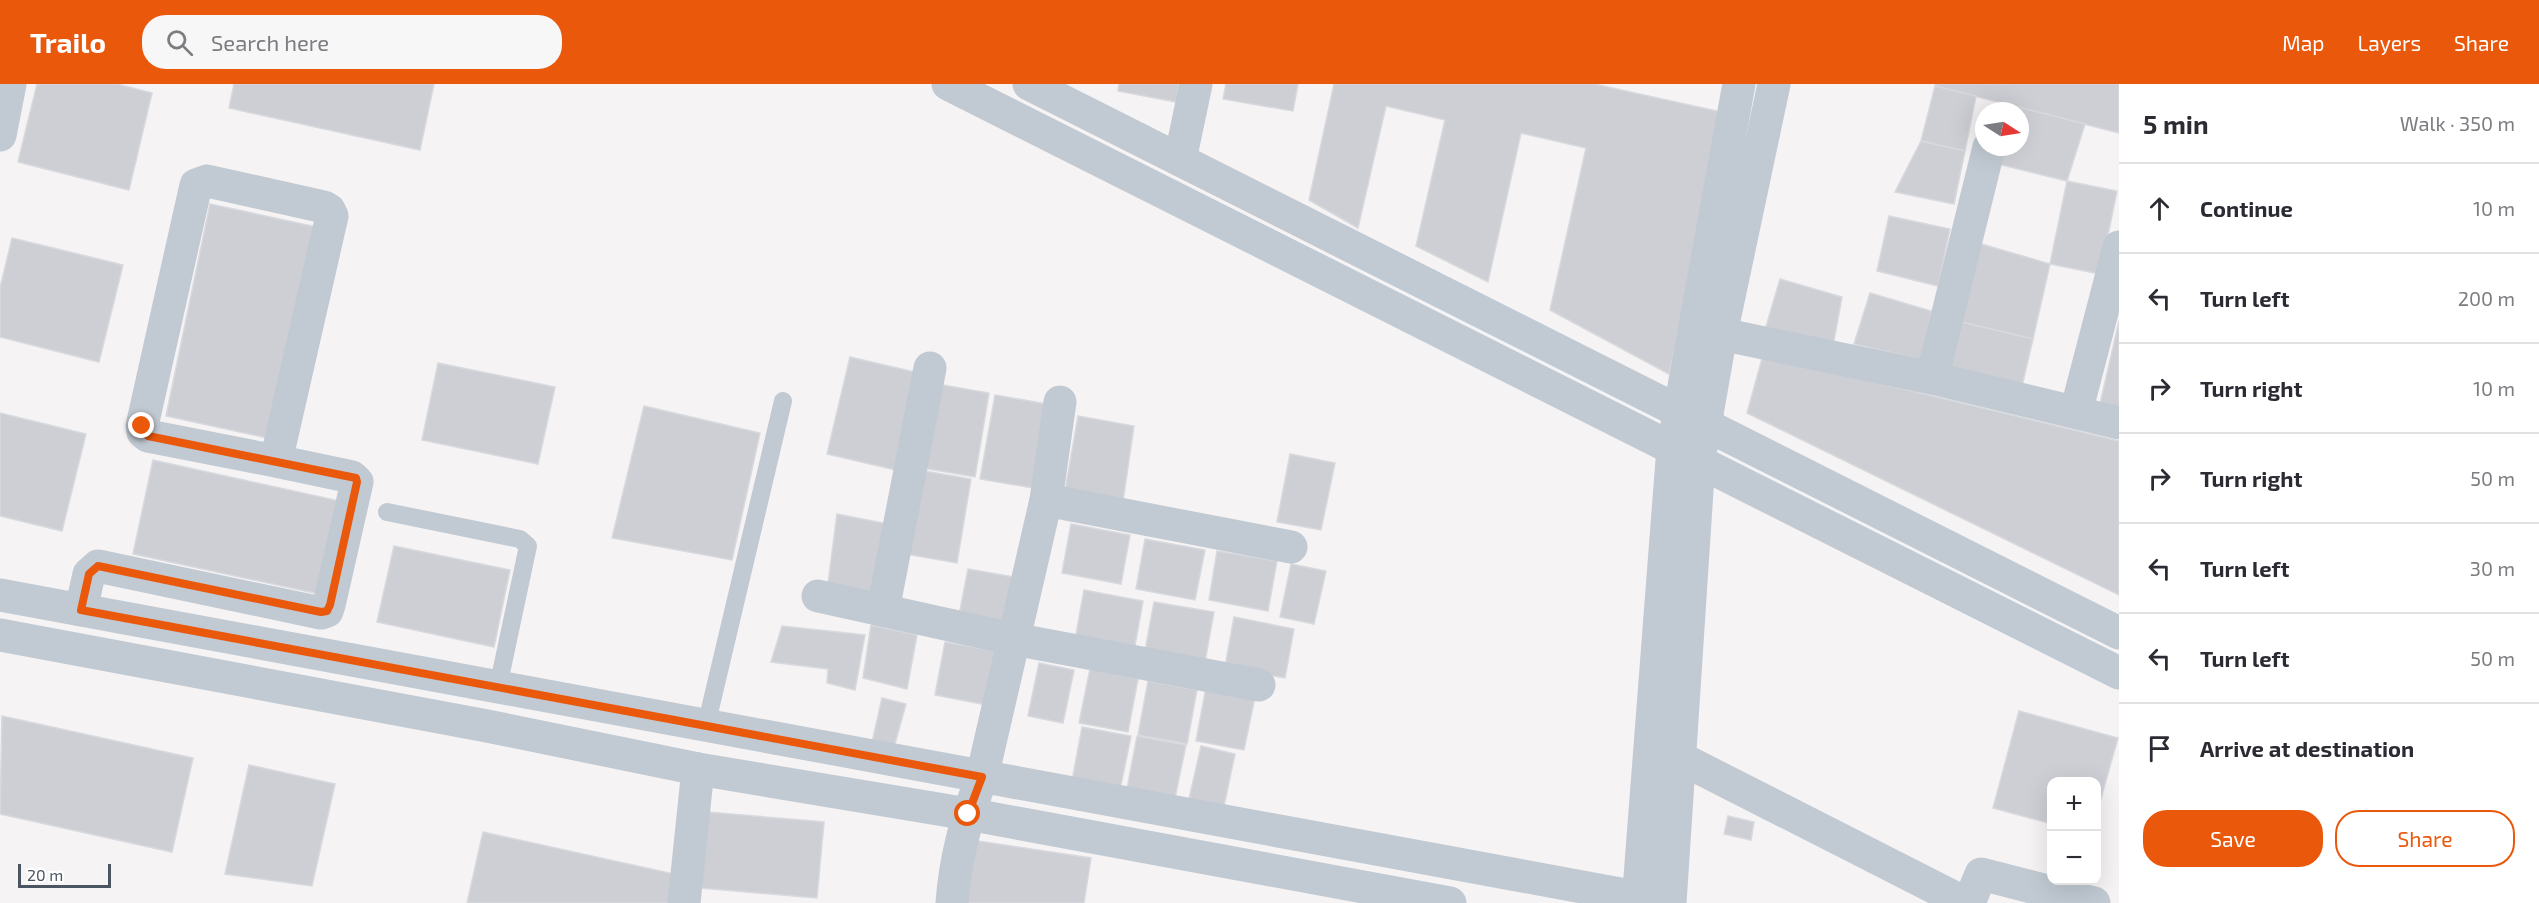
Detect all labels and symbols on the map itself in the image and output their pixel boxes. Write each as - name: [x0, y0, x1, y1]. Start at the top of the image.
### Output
- north arrow: [1975, 102, 2029, 156]
- route end: [128, 412, 154, 438]
- route start: [954, 800, 980, 826]
- scale bar: [18, 861, 111, 888]

